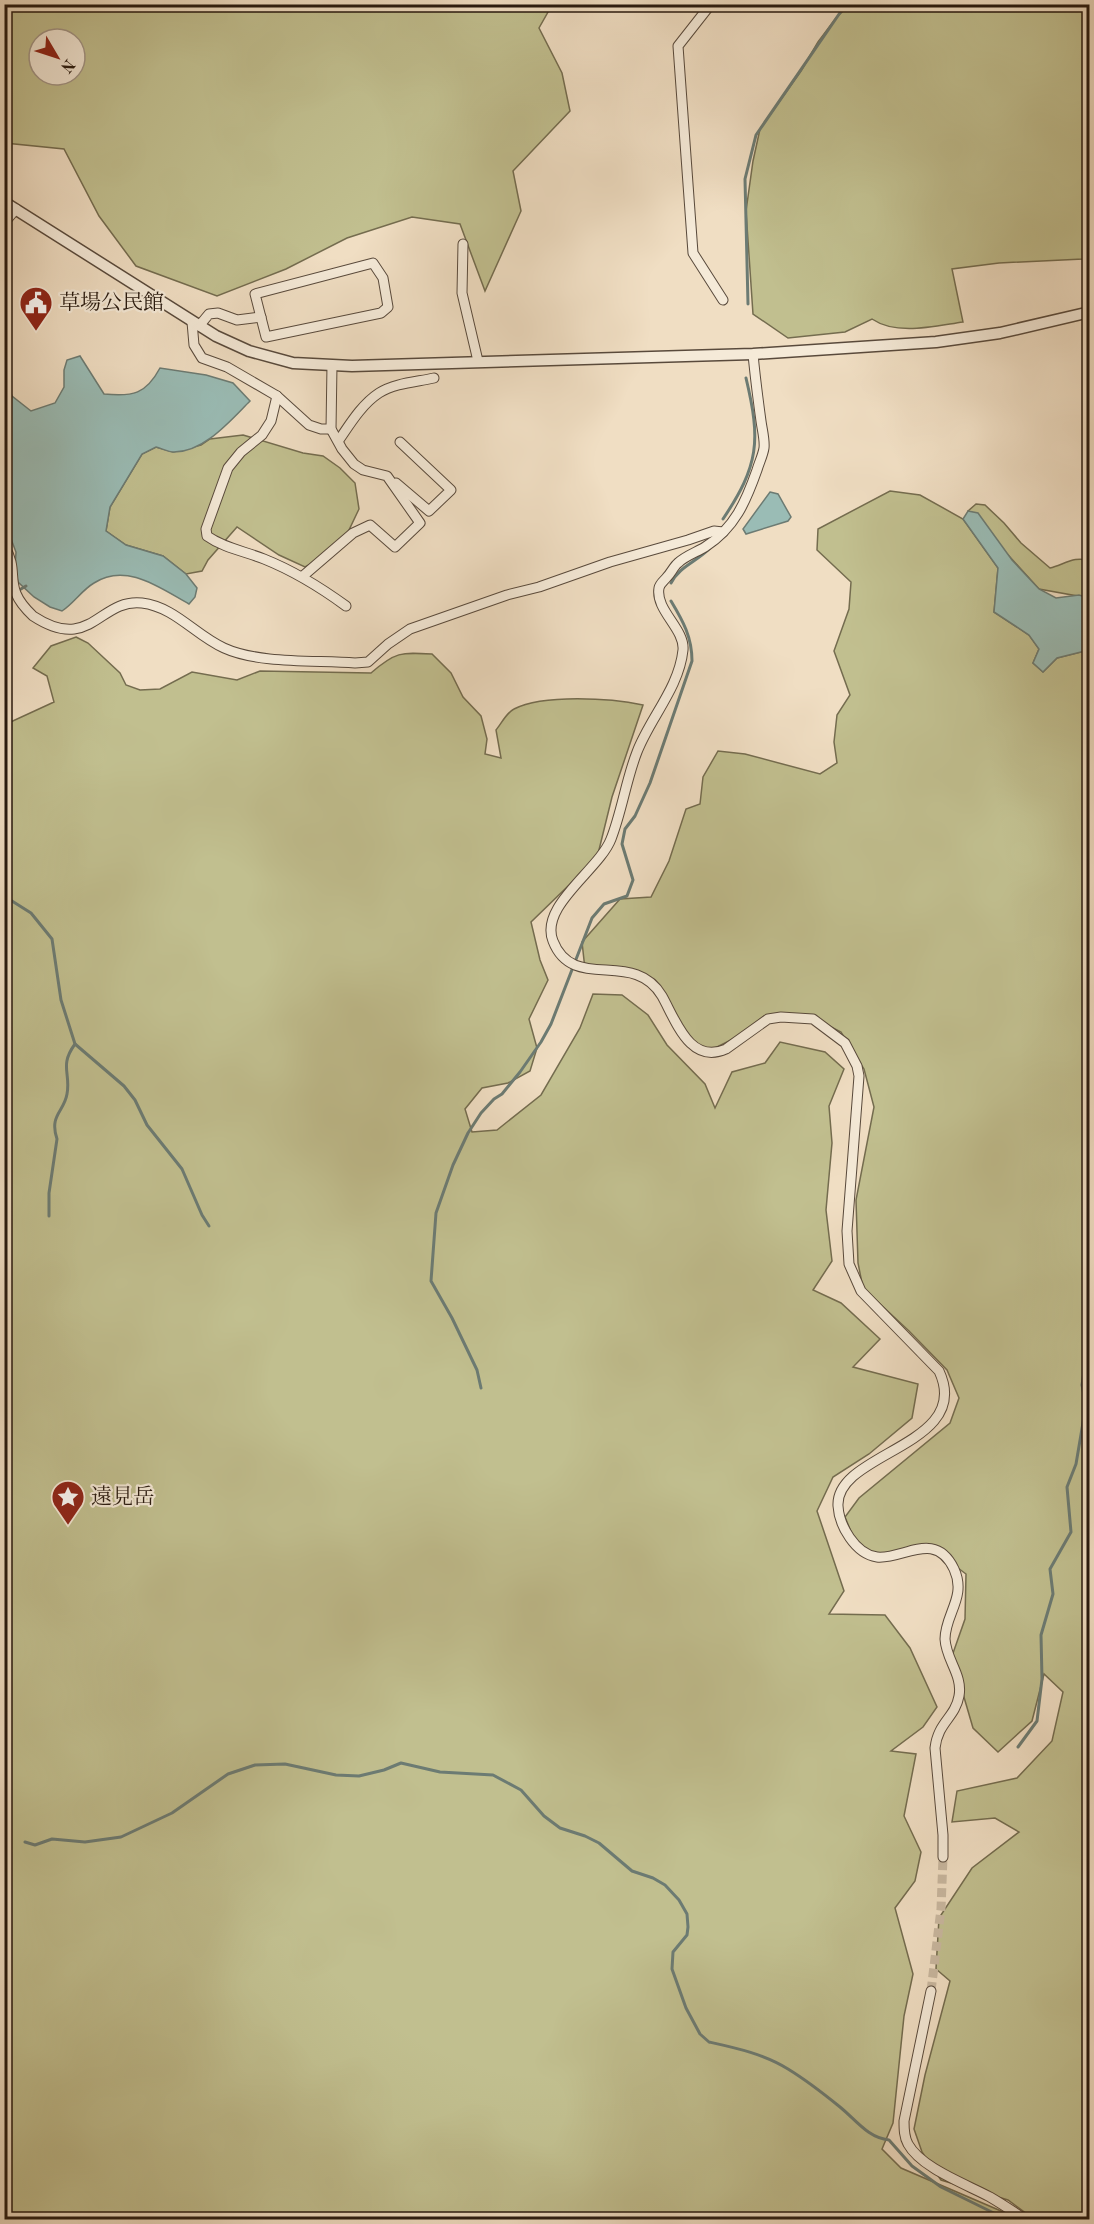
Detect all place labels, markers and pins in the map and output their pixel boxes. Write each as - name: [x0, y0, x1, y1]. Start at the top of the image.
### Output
- public building icon: 草場公民館: [18, 285, 54, 332]
- place label: 草場公民館: [59, 291, 164, 314]
- place icon: 遠見岳: [50, 1479, 86, 1526]
- place label: 遠見岳: [91, 1485, 154, 1508]

